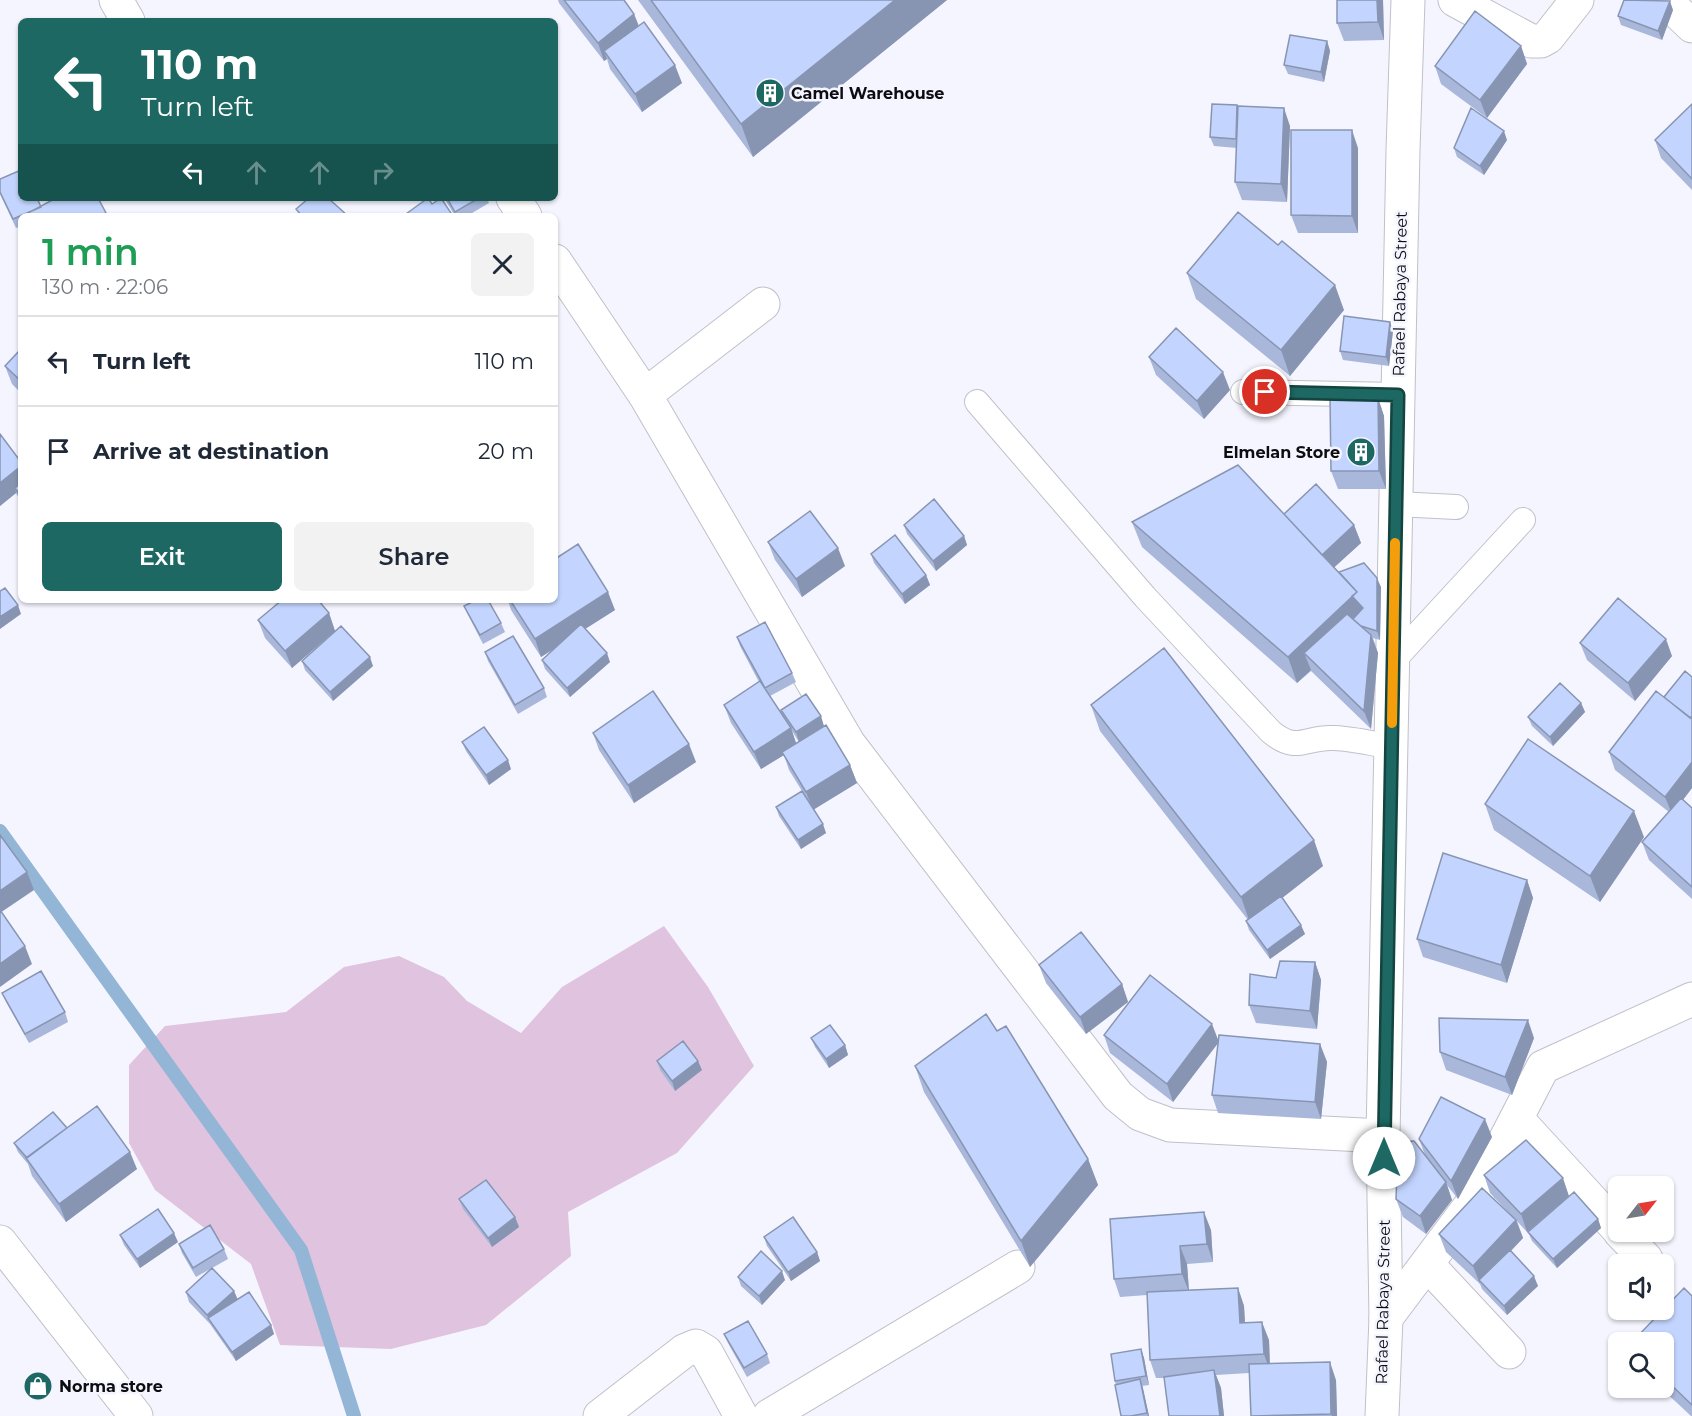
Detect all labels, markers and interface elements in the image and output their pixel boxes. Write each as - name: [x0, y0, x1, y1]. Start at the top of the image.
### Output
- text: 110 m: [141, 38, 258, 90]
- icon: left: [42, 42, 120, 120]
- building icon: Camel Warehouse: [754, 77, 786, 109]
- place label: Camel Warehouse: [791, 84, 944, 103]
- text: Turn left: [141, 90, 254, 123]
- icon: left: [177, 156, 210, 189]
- icon: ahead: [240, 156, 273, 189]
- icon: ahead: [303, 156, 336, 189]
- icon: right: [366, 156, 399, 189]
- street label: Rafael Rabaya Street: [1389, 211, 1411, 377]
- text: 1 min: [42, 230, 139, 274]
- button: close: [471, 233, 534, 296]
- text: 130 m · 22:06: [42, 275, 168, 299]
- icon: left: [42, 345, 75, 378]
- text: Turn left: [93, 348, 191, 375]
- text: 110 m: [474, 348, 534, 375]
- pin: [1239, 366, 1290, 417]
- icon: arrive: [1248, 375, 1281, 408]
- icon: arrive: [42, 435, 75, 468]
- building icon: Elmelan Store: [1345, 436, 1377, 468]
- text: Arrive at destination: [93, 438, 329, 465]
- text: 20 m: [478, 438, 534, 465]
- place label: Elmelan Store: [1223, 443, 1340, 462]
- button: Exit: [42, 522, 282, 591]
- button: Share: [294, 522, 534, 591]
- position arrow: [1352, 1126, 1416, 1190]
- north arrow: [1608, 1176, 1674, 1242]
- map controls: [1608, 1176, 1674, 1398]
- street label: Rafael Rabaya Street: [1372, 1219, 1394, 1385]
- button: sound: [1608, 1254, 1674, 1320]
- button: search: [1608, 1332, 1674, 1398]
- shop icon: Norma store: [22, 1370, 54, 1402]
- place label: Norma store: [59, 1377, 163, 1396]

